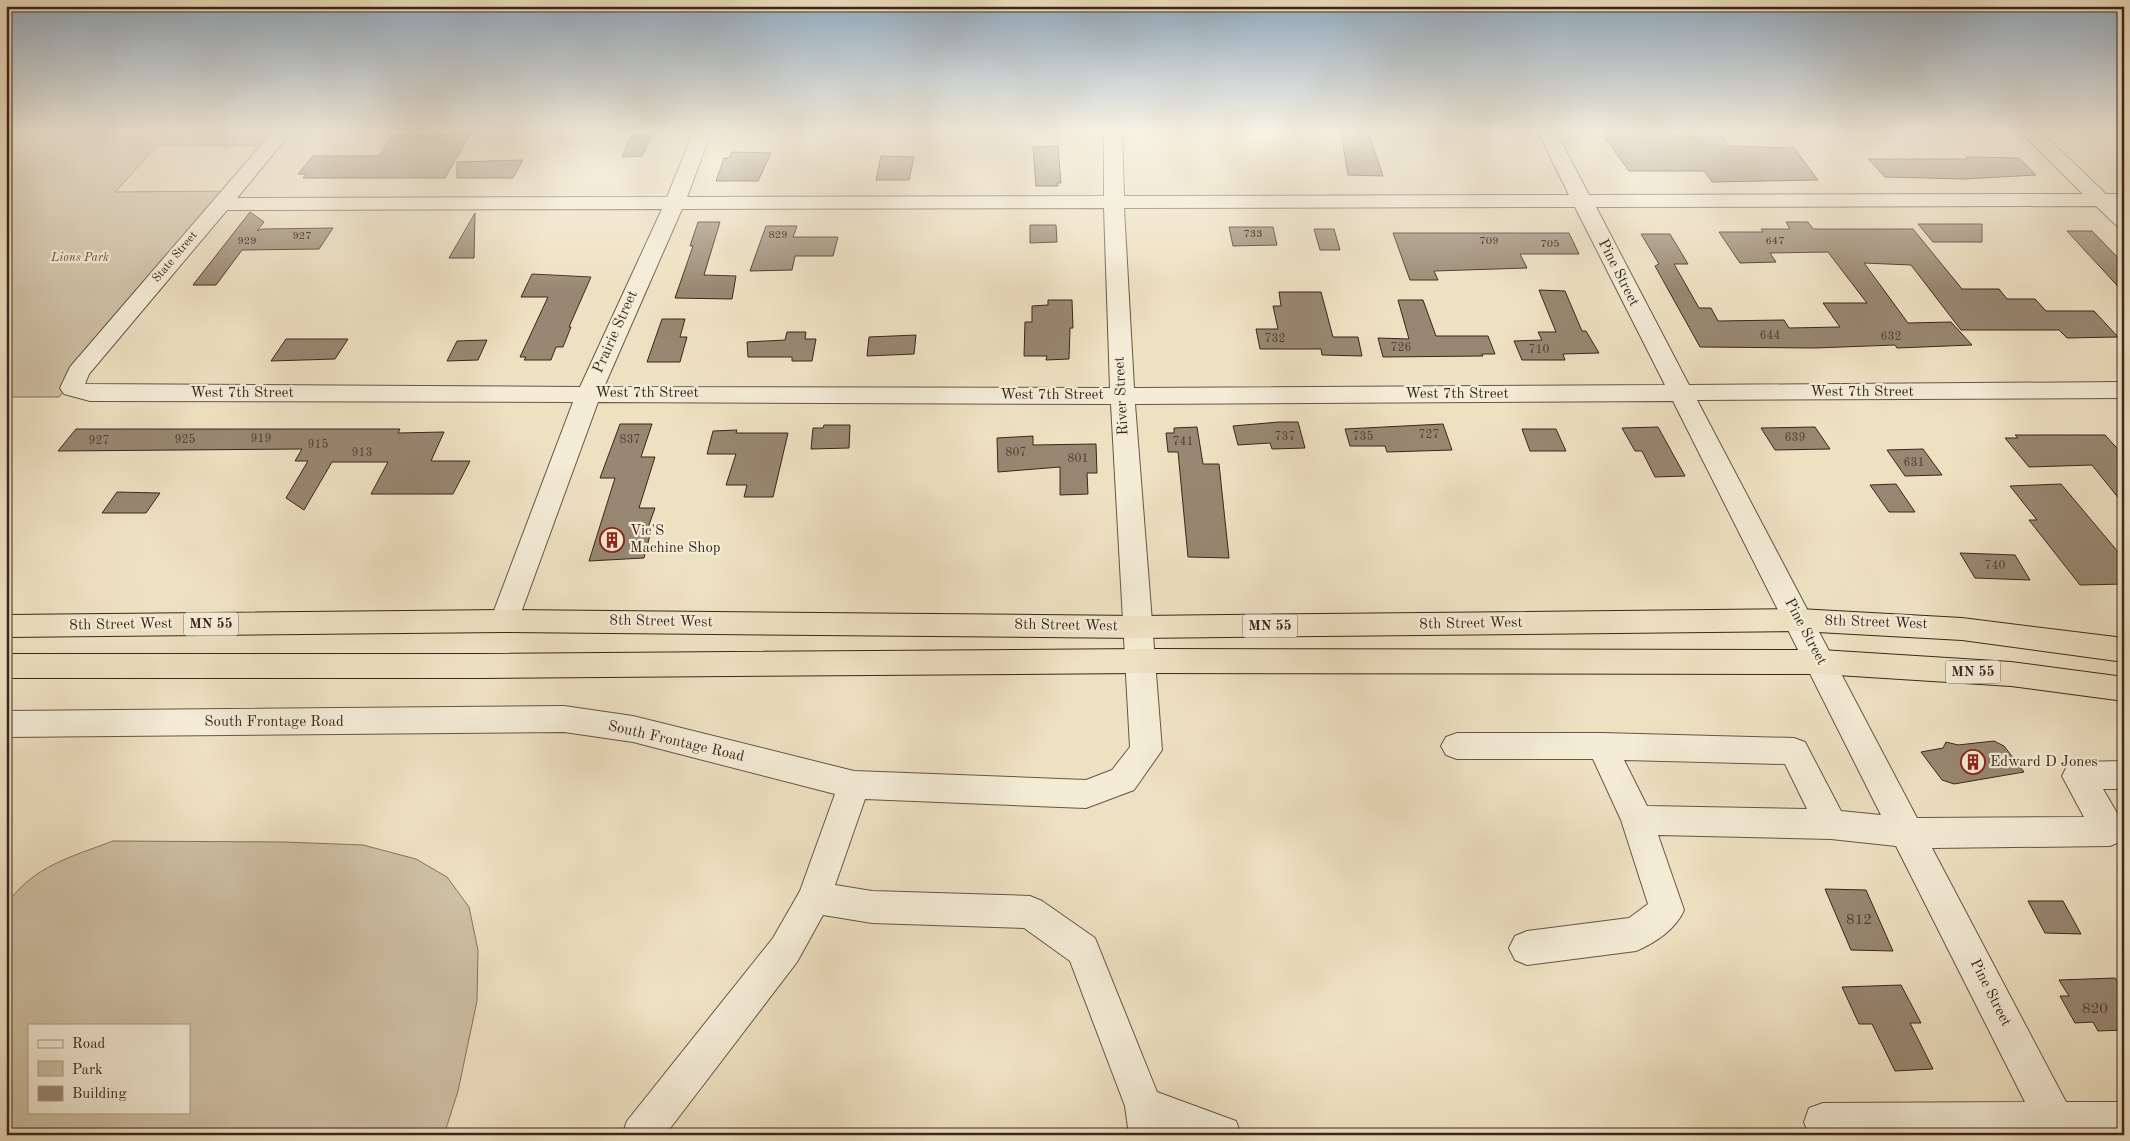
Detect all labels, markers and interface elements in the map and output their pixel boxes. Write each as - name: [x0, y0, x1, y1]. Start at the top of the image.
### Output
- street label: State Street: [150, 229, 200, 285]
- house number: 733: [1243, 229, 1263, 240]
- house number: 829: [768, 230, 788, 241]
- house number: 927: [292, 231, 312, 242]
- house number: 929: [237, 236, 257, 247]
- house number: 709: [1479, 236, 1499, 247]
- house number: 647: [1765, 236, 1785, 247]
- street label: Pine Street: [1595, 237, 1641, 309]
- house number: 705: [1540, 239, 1560, 250]
- park label: Lions Park: [50, 252, 109, 264]
- street label: Prairie Street: [591, 288, 641, 376]
- house number: 644: [1760, 330, 1780, 342]
- house number: 632: [1881, 331, 1901, 343]
- house number: 732: [1265, 333, 1285, 345]
- house number: 726: [1391, 342, 1411, 354]
- house number: 710: [1529, 344, 1549, 356]
- street label: River Street: [1112, 356, 1132, 436]
- street label: West 7th Street: [1810, 385, 1914, 400]
- street label: West 7th Street: [190, 386, 294, 401]
- street label: West 7th Street: [595, 386, 699, 401]
- street label: West 7th Street: [1405, 387, 1509, 402]
- street label: West 7th Street: [1000, 388, 1104, 403]
- house number: 727: [1419, 429, 1439, 441]
- house number: 735: [1353, 430, 1373, 443]
- house number: 737: [1275, 431, 1295, 443]
- house number: 639: [1785, 432, 1805, 444]
- house number: 925: [175, 433, 195, 446]
- house number: 919: [251, 433, 271, 445]
- house number: 837: [620, 434, 640, 446]
- house number: 927: [89, 435, 109, 447]
- house number: 741: [1173, 436, 1193, 448]
- house number: 915: [308, 438, 328, 451]
- house number: 913: [352, 447, 372, 459]
- house number: 807: [1006, 447, 1026, 459]
- house number: 801: [1068, 453, 1088, 465]
- house number: 631: [1904, 457, 1924, 469]
- place label: Vic'S Machine Shop: [630, 524, 721, 556]
- building icon: Vic'S Machine Shop: [599, 527, 625, 553]
- house number: 740: [1985, 560, 2005, 572]
- street label: Pine Street: [1781, 596, 1829, 668]
- road number: MN 55: [184, 612, 238, 636]
- street label: 8th Street West: [609, 614, 713, 630]
- road number: MN 55: [1242, 614, 1298, 638]
- street label: 8th Street West: [1824, 614, 1928, 632]
- street label: 8th Street West: [1419, 616, 1523, 632]
- street label: 8th Street West: [69, 617, 173, 633]
- street label: 8th Street West: [1014, 618, 1118, 634]
- road number: MN 55: [1946, 660, 2000, 684]
- street label: South Frontage Road: [204, 715, 344, 730]
- street label: South Frontage Road: [606, 719, 746, 765]
- building icon: Edward D Jones: [1960, 749, 1986, 775]
- place label: Edward D Jones: [1990, 755, 2098, 770]
- house number: 812: [1846, 913, 1872, 928]
- street label: Pine Street: [1967, 957, 2013, 1029]
- house number: 820: [2082, 1002, 2108, 1017]
- legend: [28, 1024, 190, 1114]
- text: Road: [72, 1037, 106, 1052]
- text: Park: [72, 1063, 103, 1078]
- text: Building: [72, 1087, 127, 1102]

